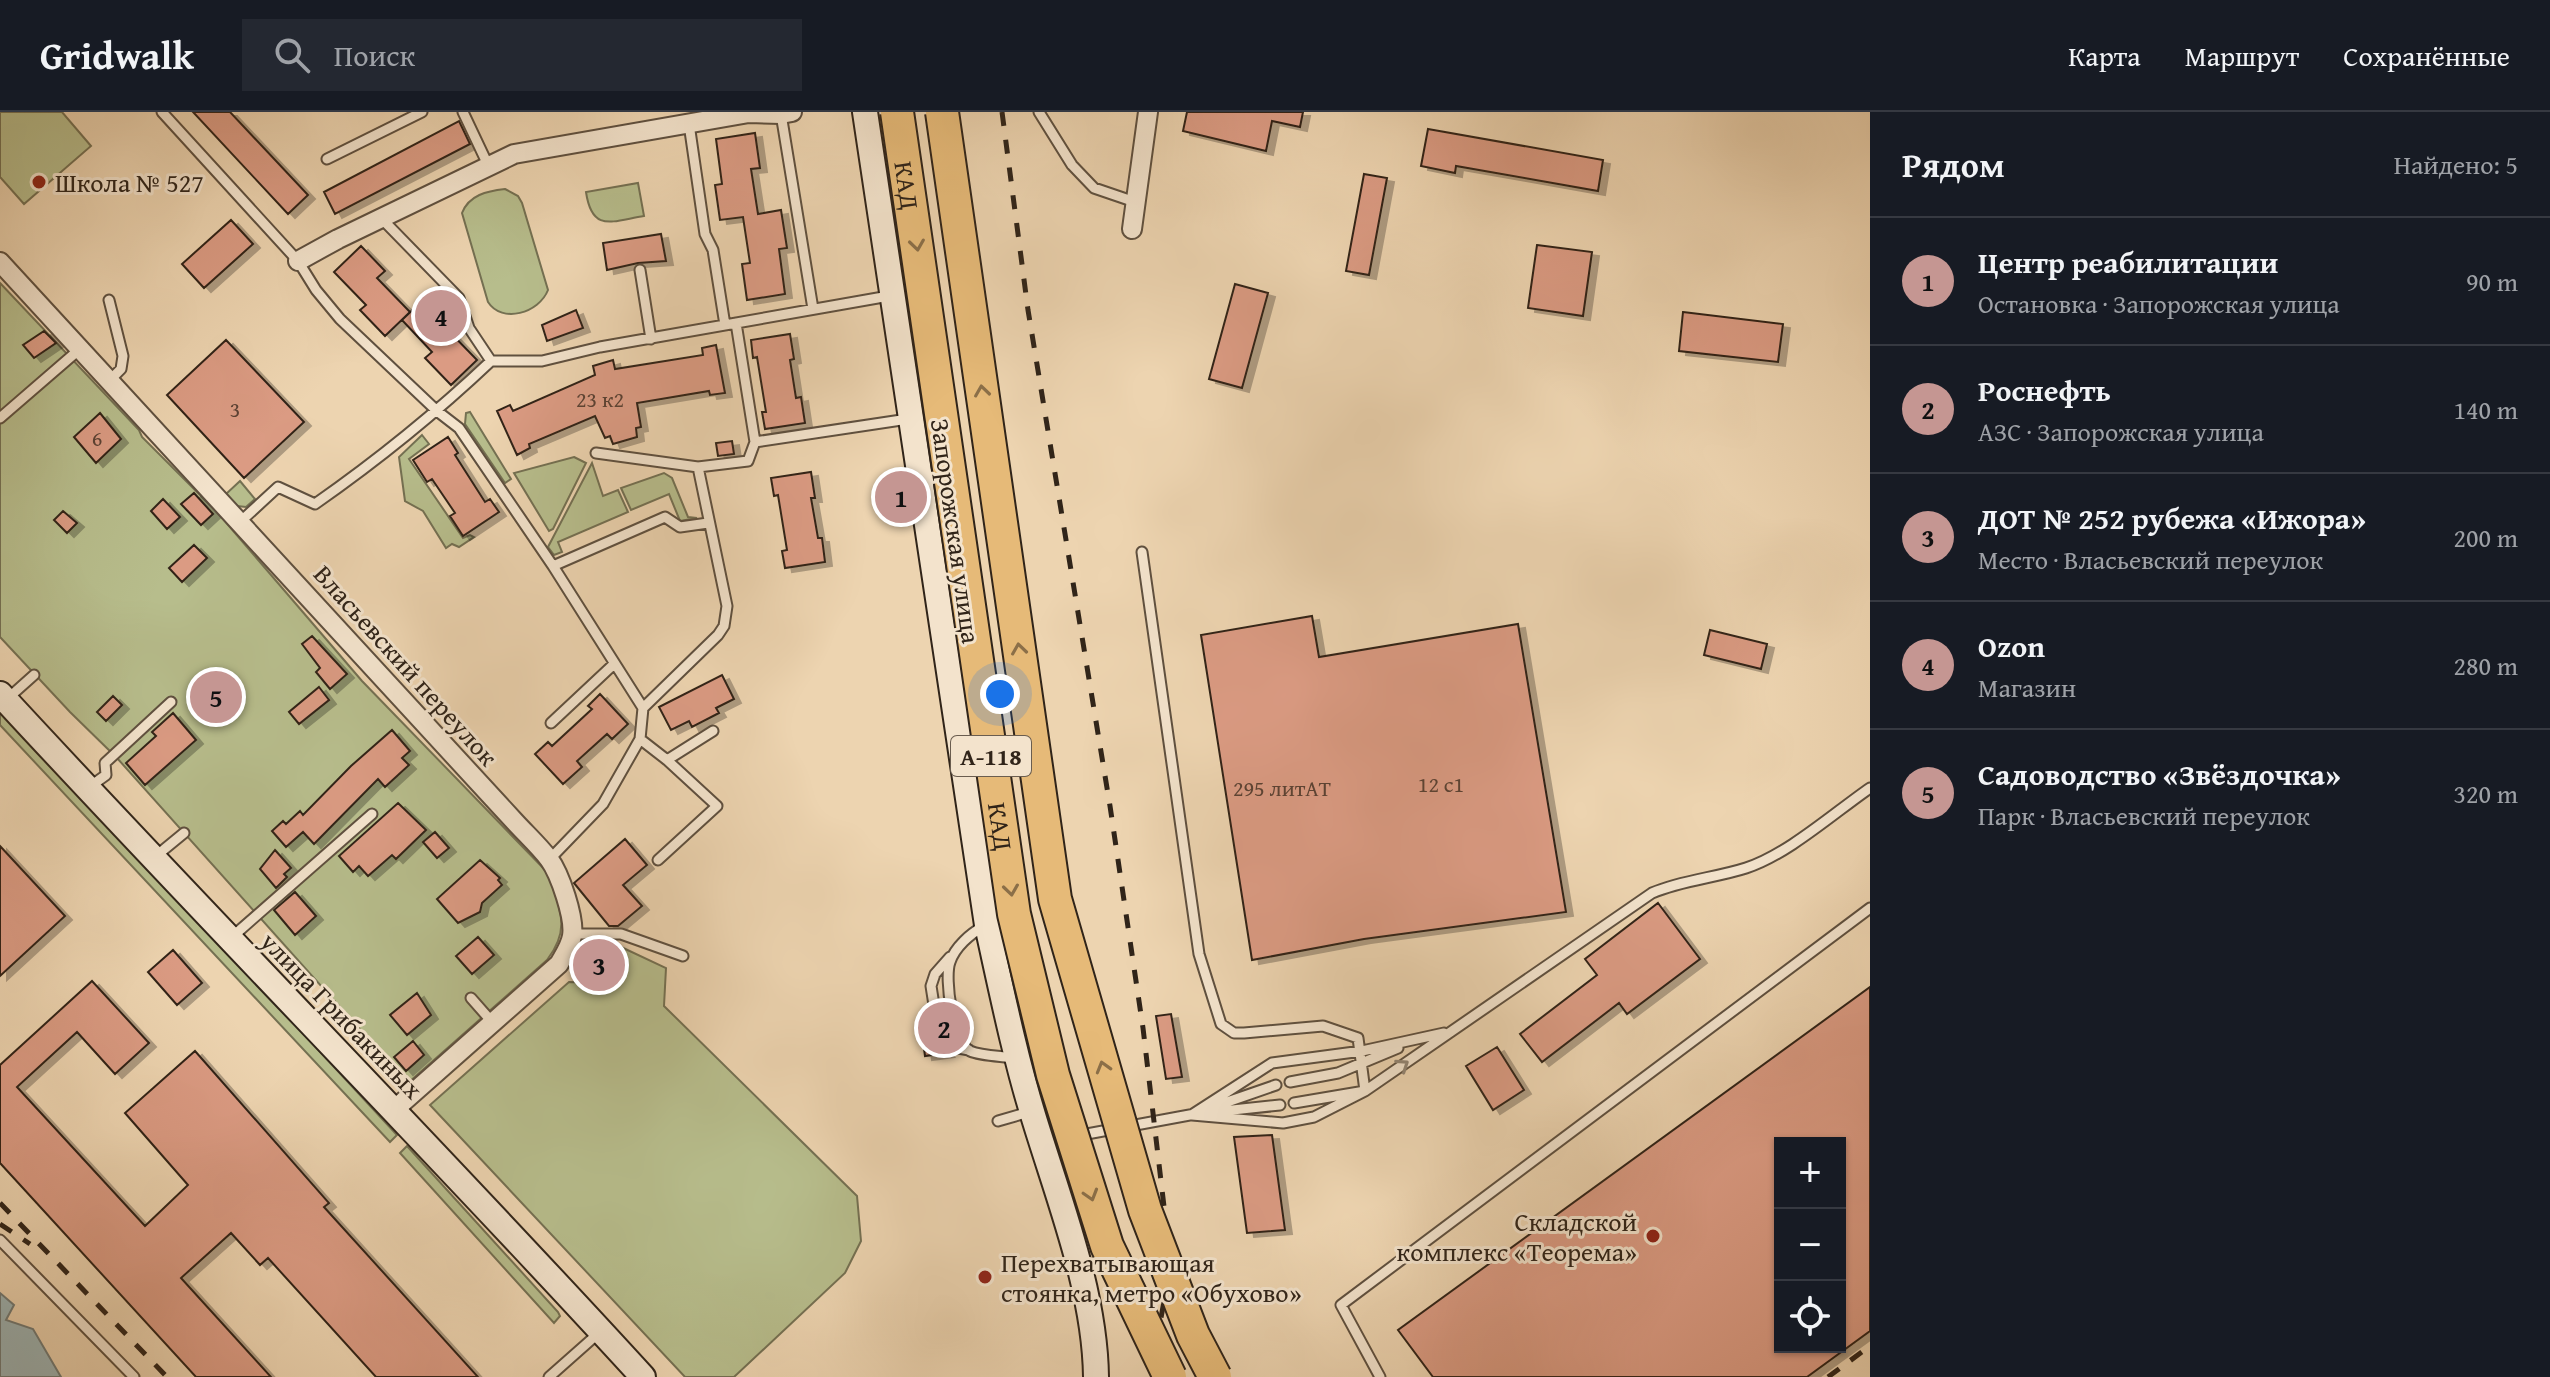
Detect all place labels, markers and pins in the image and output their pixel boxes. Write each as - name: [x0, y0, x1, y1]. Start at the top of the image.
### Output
- place label: Школа № 527: [55, 163, 204, 202]
- marker: Школа № 527: [30, 173, 48, 191]
- pin: 4: [415, 286, 467, 346]
- pin: 1: [875, 467, 927, 527]
- pin: 5: [190, 667, 242, 727]
- pin: 3: [573, 935, 625, 995]
- pin: 2: [918, 998, 970, 1058]
- place label: Складской комплекс «Теорема»: [1397, 1202, 1637, 1271]
- marker: Складской комплекс «Теорема»: [1644, 1227, 1662, 1245]
- place label: Перехватывающая стоянка, метро «Обухово»: [1001, 1243, 1302, 1312]
- marker: Перехватывающая стоянка, метро «Обухово»: [976, 1268, 994, 1286]

